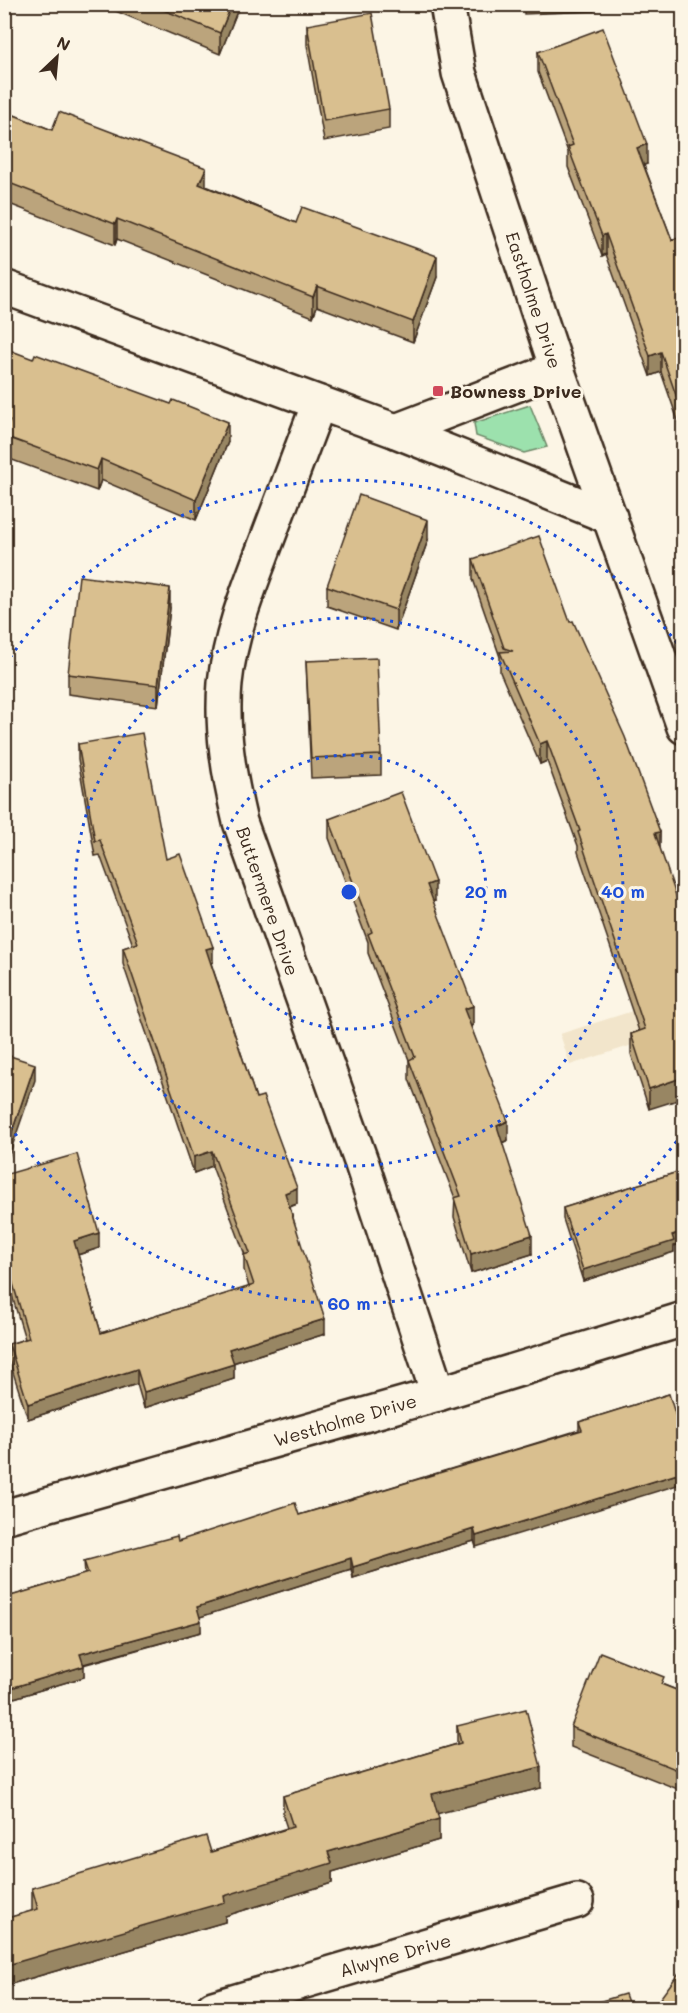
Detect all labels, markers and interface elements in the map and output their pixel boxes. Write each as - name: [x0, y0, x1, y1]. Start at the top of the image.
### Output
- north arrow: [27, 27, 87, 87]
- text: N: [54, 31, 74, 55]
- street label: Eastholme Drive: [501, 229, 567, 371]
- place label: Bowness Drive: [450, 379, 582, 403]
- marker: Bowness Drive: [431, 384, 445, 398]
- street label: Buttermere Drive: [231, 823, 305, 979]
- text: 20 m: [465, 879, 507, 903]
- text: 40 m: [601, 879, 645, 903]
- centre of rings: [339, 882, 359, 902]
- text: 60 m: [327, 1291, 371, 1315]
- street label: Westholme Drive: [271, 1388, 419, 1452]
- street label: Alwyne Drive: [337, 1928, 453, 1982]

